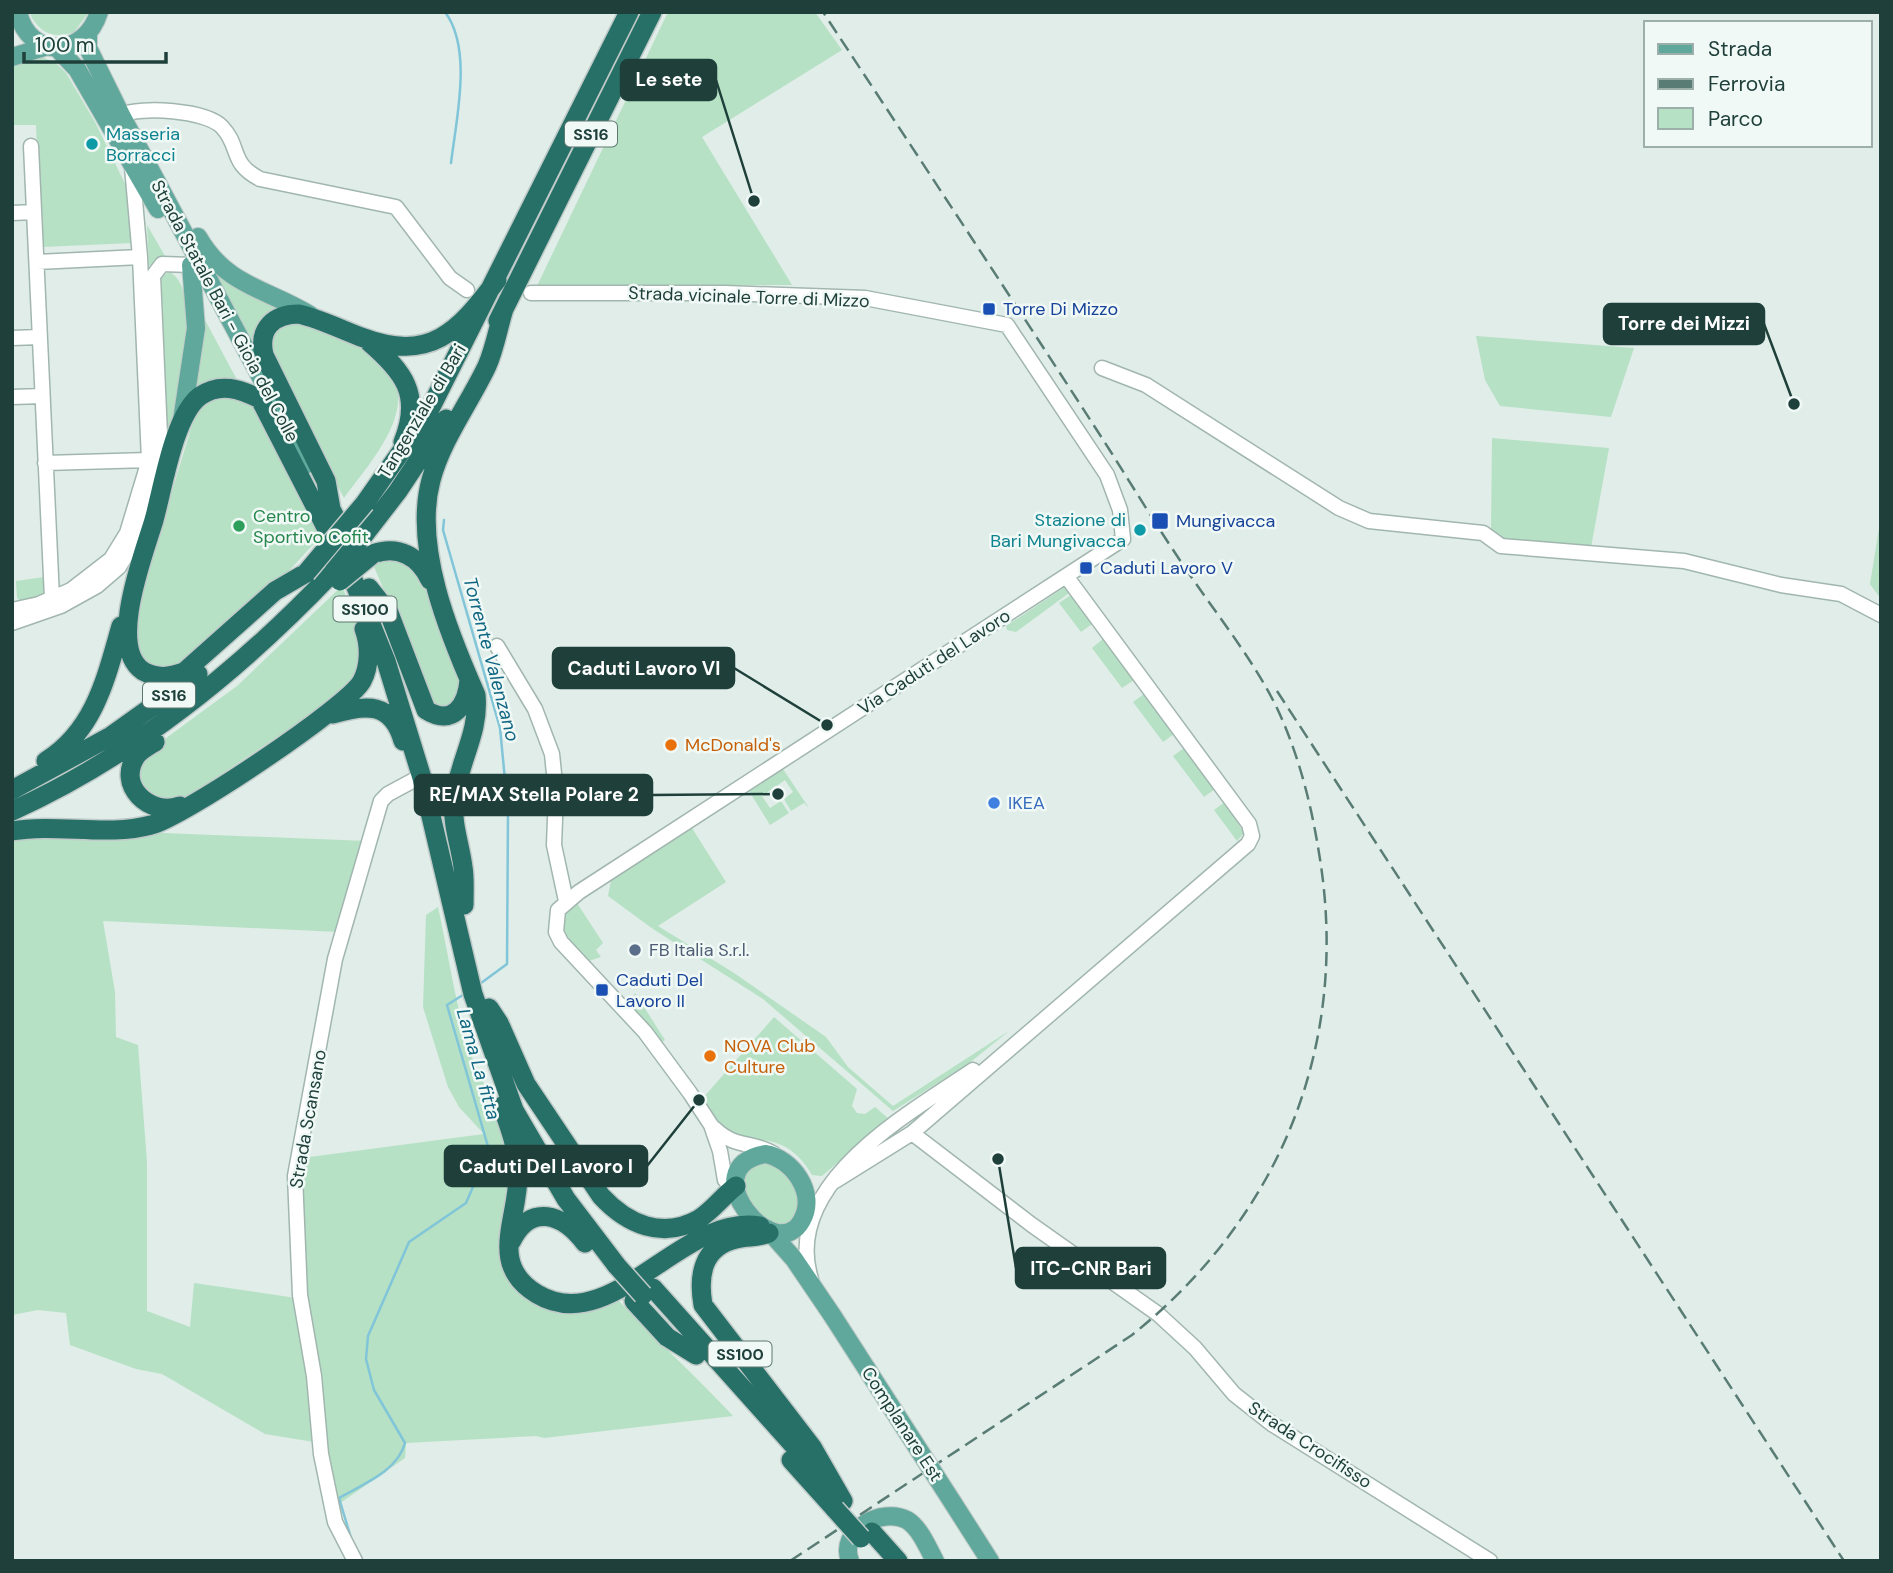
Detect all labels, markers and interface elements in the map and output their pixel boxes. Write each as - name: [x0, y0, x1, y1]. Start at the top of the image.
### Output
- scale bar: [24, 21, 166, 65]
- legend: [1644, 21, 1872, 147]
- text: 100 m: [35, 31, 95, 59]
- text: Strada: [1708, 35, 1772, 63]
- callout: Le sete: [621, 60, 716, 100]
- text: Le sete: [636, 67, 702, 92]
- text: Ferrovia: [1708, 70, 1785, 98]
- text: Parco: [1708, 105, 1763, 133]
- place label: Masseria Borracci: [106, 122, 180, 167]
- road number: SS16: [565, 122, 617, 146]
- marker: Masseria Borracci: [84, 136, 100, 152]
- street label: Strada Statale Bari - Gioia del Colle: [146, 176, 304, 446]
- street label: Strada vicinale Torre di Mizzo: [628, 281, 870, 313]
- place label: Torre Di Mizzo: [1003, 297, 1118, 321]
- marker: Torre Di Mizzo: [981, 301, 997, 317]
- callout: Torre dei Mizzi: [1604, 304, 1764, 344]
- text: Torre dei Mizzi: [1618, 311, 1750, 336]
- street label: Tangenziale di Bari: [372, 339, 472, 483]
- place label: Centro Sportivo Cofit: [253, 504, 369, 549]
- place label: Stazione di Bari Mungivacca: [990, 508, 1126, 553]
- place label: Mungivacca: [1176, 509, 1275, 533]
- marker: Mungivacca: [1150, 511, 1170, 531]
- marker: Centro Sportivo Cofit: [231, 518, 247, 534]
- marker: Stazione di Bari Mungivacca: [1132, 522, 1148, 538]
- place label: Caduti Lavoro V: [1100, 556, 1233, 580]
- marker: Caduti Lavoro V: [1078, 560, 1094, 576]
- water label: Torrente Valenzano: [458, 574, 525, 744]
- road number: SS100: [334, 596, 396, 622]
- street label: Via Caduti del Lavoro: [853, 604, 1015, 720]
- callout: Caduti Lavoro VI: [553, 648, 734, 688]
- text: Caduti Lavoro VI: [568, 656, 720, 681]
- road number: SS16: [143, 682, 195, 708]
- place label: McDonald's: [685, 733, 781, 757]
- marker: McDonald's: [663, 737, 679, 753]
- callout: RE/MAX Stella Polare 2: [415, 775, 652, 815]
- text: RE/MAX Stella Polare 2: [429, 782, 639, 807]
- place label: IKEA: [1008, 791, 1045, 815]
- marker: IKEA: [986, 795, 1002, 811]
- place label: FB Italia S.r.l.: [649, 938, 749, 962]
- marker: FB Italia S.r.l.: [627, 942, 643, 958]
- place label: Caduti Del Lavoro II: [616, 968, 703, 1013]
- marker: Caduti Del Lavoro II: [594, 982, 610, 998]
- water label: Lama La fitta: [451, 1005, 506, 1123]
- place label: NOVA Club Culture: [724, 1034, 815, 1079]
- street label: Strada Scansano: [284, 1048, 332, 1190]
- marker: NOVA Club Culture: [702, 1048, 718, 1064]
- callout: Caduti Del Lavoro I: [445, 1146, 647, 1186]
- text: Caduti Del Lavoro I: [459, 1154, 633, 1179]
- callout: ITC-CNR Bari: [1016, 1248, 1165, 1288]
- text: ITC-CNR Bari: [1030, 1256, 1152, 1281]
- road number: SS100: [708, 1342, 772, 1366]
- street label: Complanare Est: [856, 1362, 948, 1486]
- street label: Strada Crocifisso: [1243, 1396, 1377, 1494]

